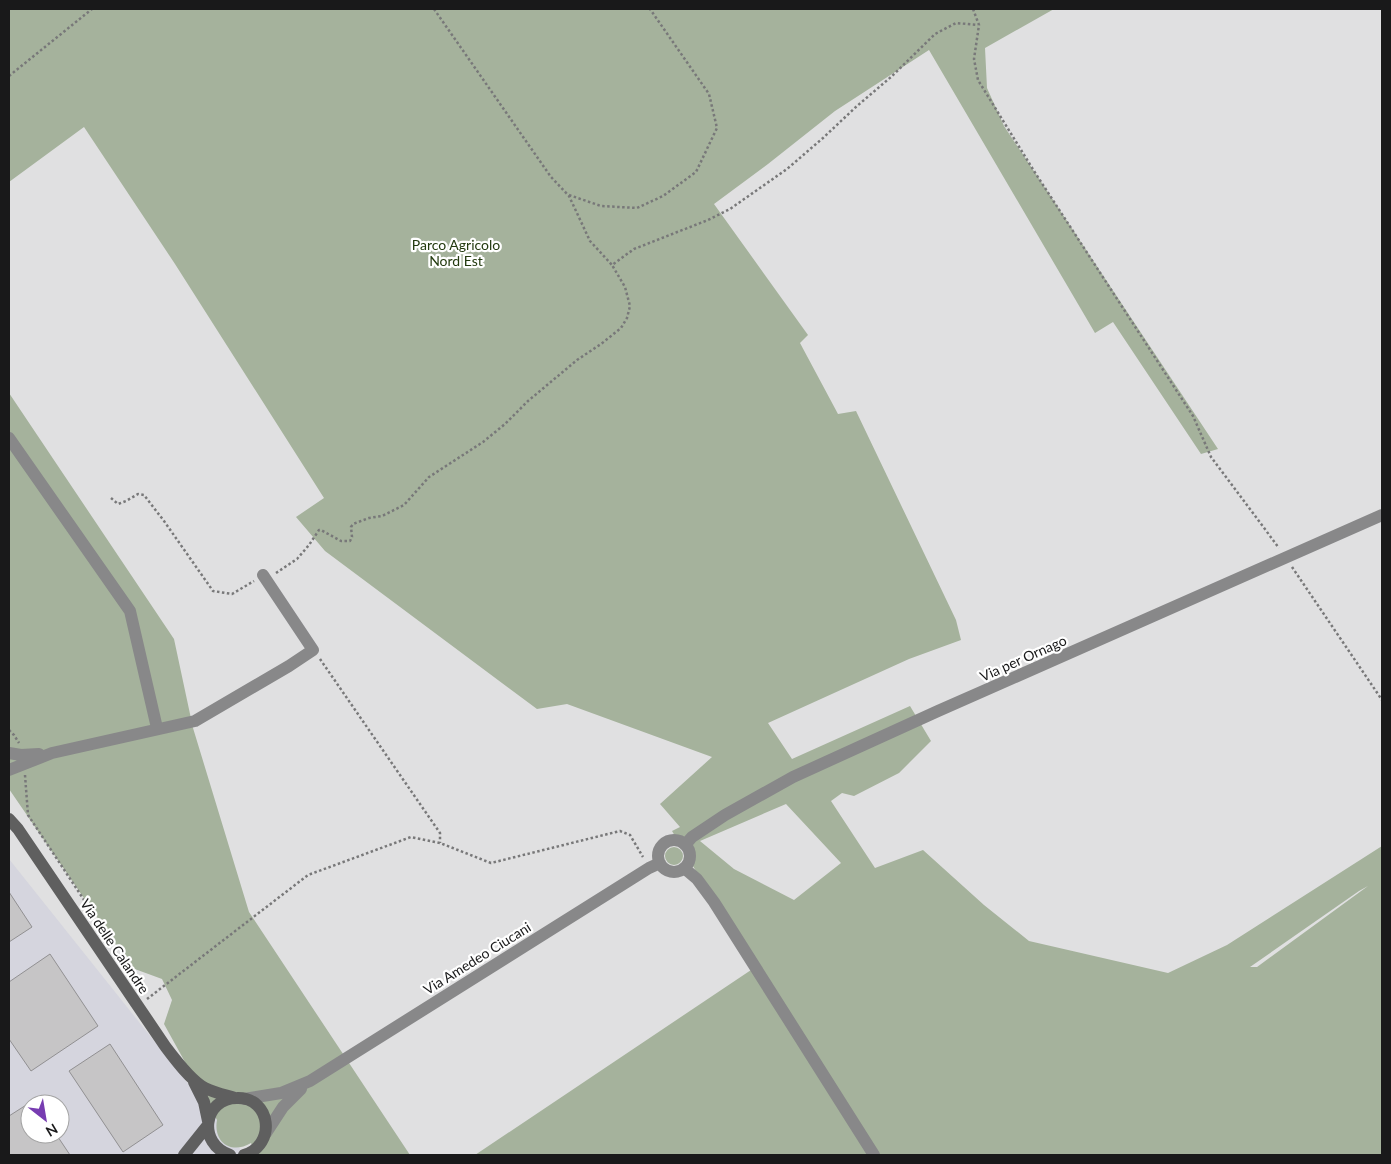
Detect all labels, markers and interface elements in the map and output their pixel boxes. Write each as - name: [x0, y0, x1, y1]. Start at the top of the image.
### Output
- park label: Parco Agricolo Nord Est: [412, 236, 500, 269]
- street label: Via per Ornago: [977, 631, 1069, 685]
- street label: Via delle Calandre: [77, 895, 153, 997]
- street label: Via Amedeo Ciucani: [420, 918, 534, 998]
- north arrow: [20, 1094, 70, 1144]
- text: N: [43, 1121, 61, 1141]

